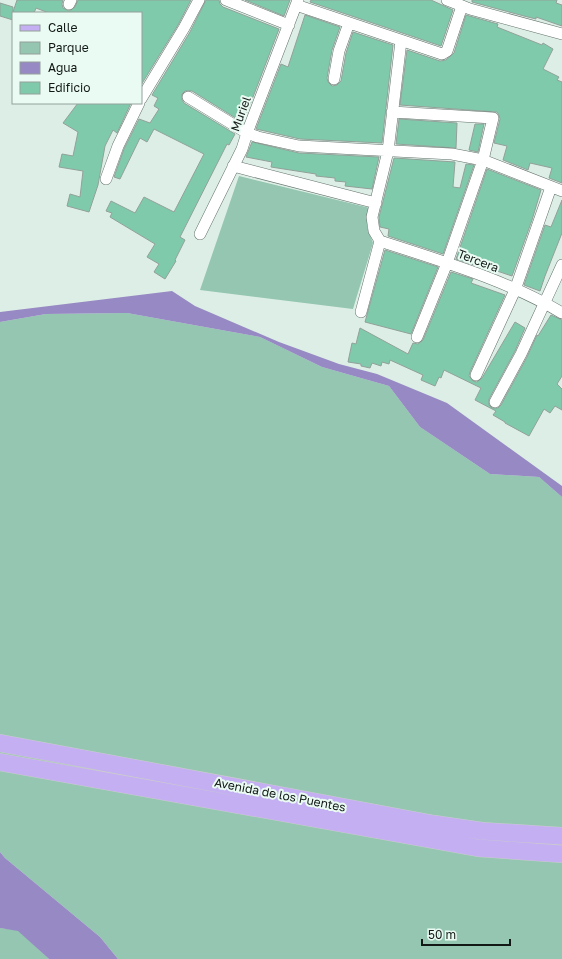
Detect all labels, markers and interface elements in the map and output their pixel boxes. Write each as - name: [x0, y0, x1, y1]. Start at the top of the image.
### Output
- legend: [12, 12, 142, 104]
- text: Calle: [48, 20, 78, 35]
- text: Parque: [48, 40, 89, 55]
- text: Agua: [48, 60, 77, 75]
- text: Edificio: [48, 80, 90, 95]
- street label: Muriel: [227, 94, 254, 133]
- street label: Tercera: [456, 246, 501, 275]
- street label: Avenida de los Puentes: [213, 774, 347, 815]
- scale bar: [422, 921, 510, 947]
- text: 50 m: [428, 927, 456, 942]

